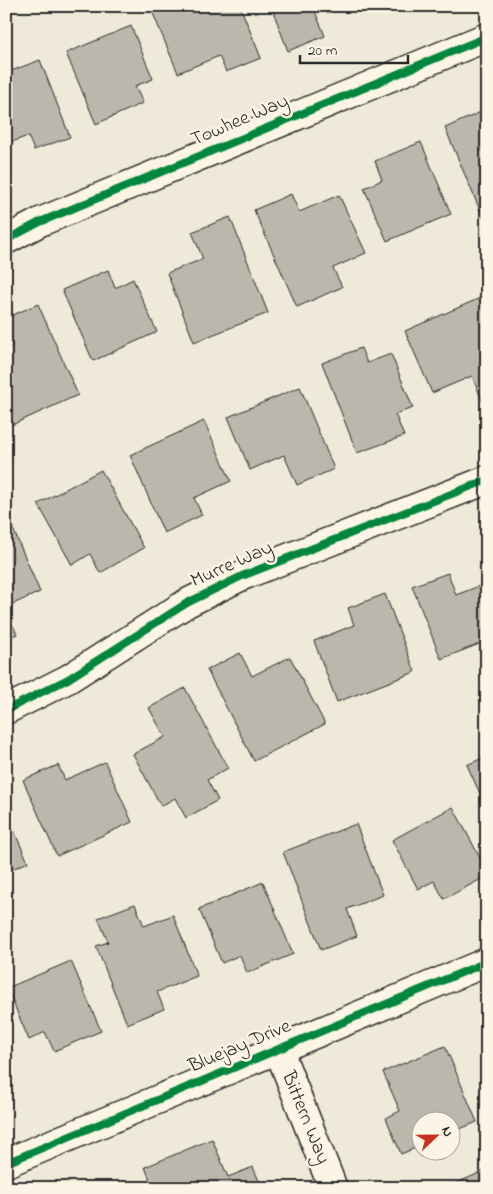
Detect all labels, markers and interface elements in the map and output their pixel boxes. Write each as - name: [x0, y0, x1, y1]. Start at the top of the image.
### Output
- scale bar: [300, 32, 408, 64]
- text: 20 m: [308, 40, 338, 62]
- street label: Towhee Way: [187, 87, 293, 155]
- street label: Murre Way: [186, 534, 278, 596]
- street label: Bluejay Drive: [183, 1012, 296, 1082]
- street label: Bittern Way: [273, 1066, 337, 1169]
- north arrow: [410, 1112, 460, 1162]
- text: N: [435, 1123, 458, 1140]

